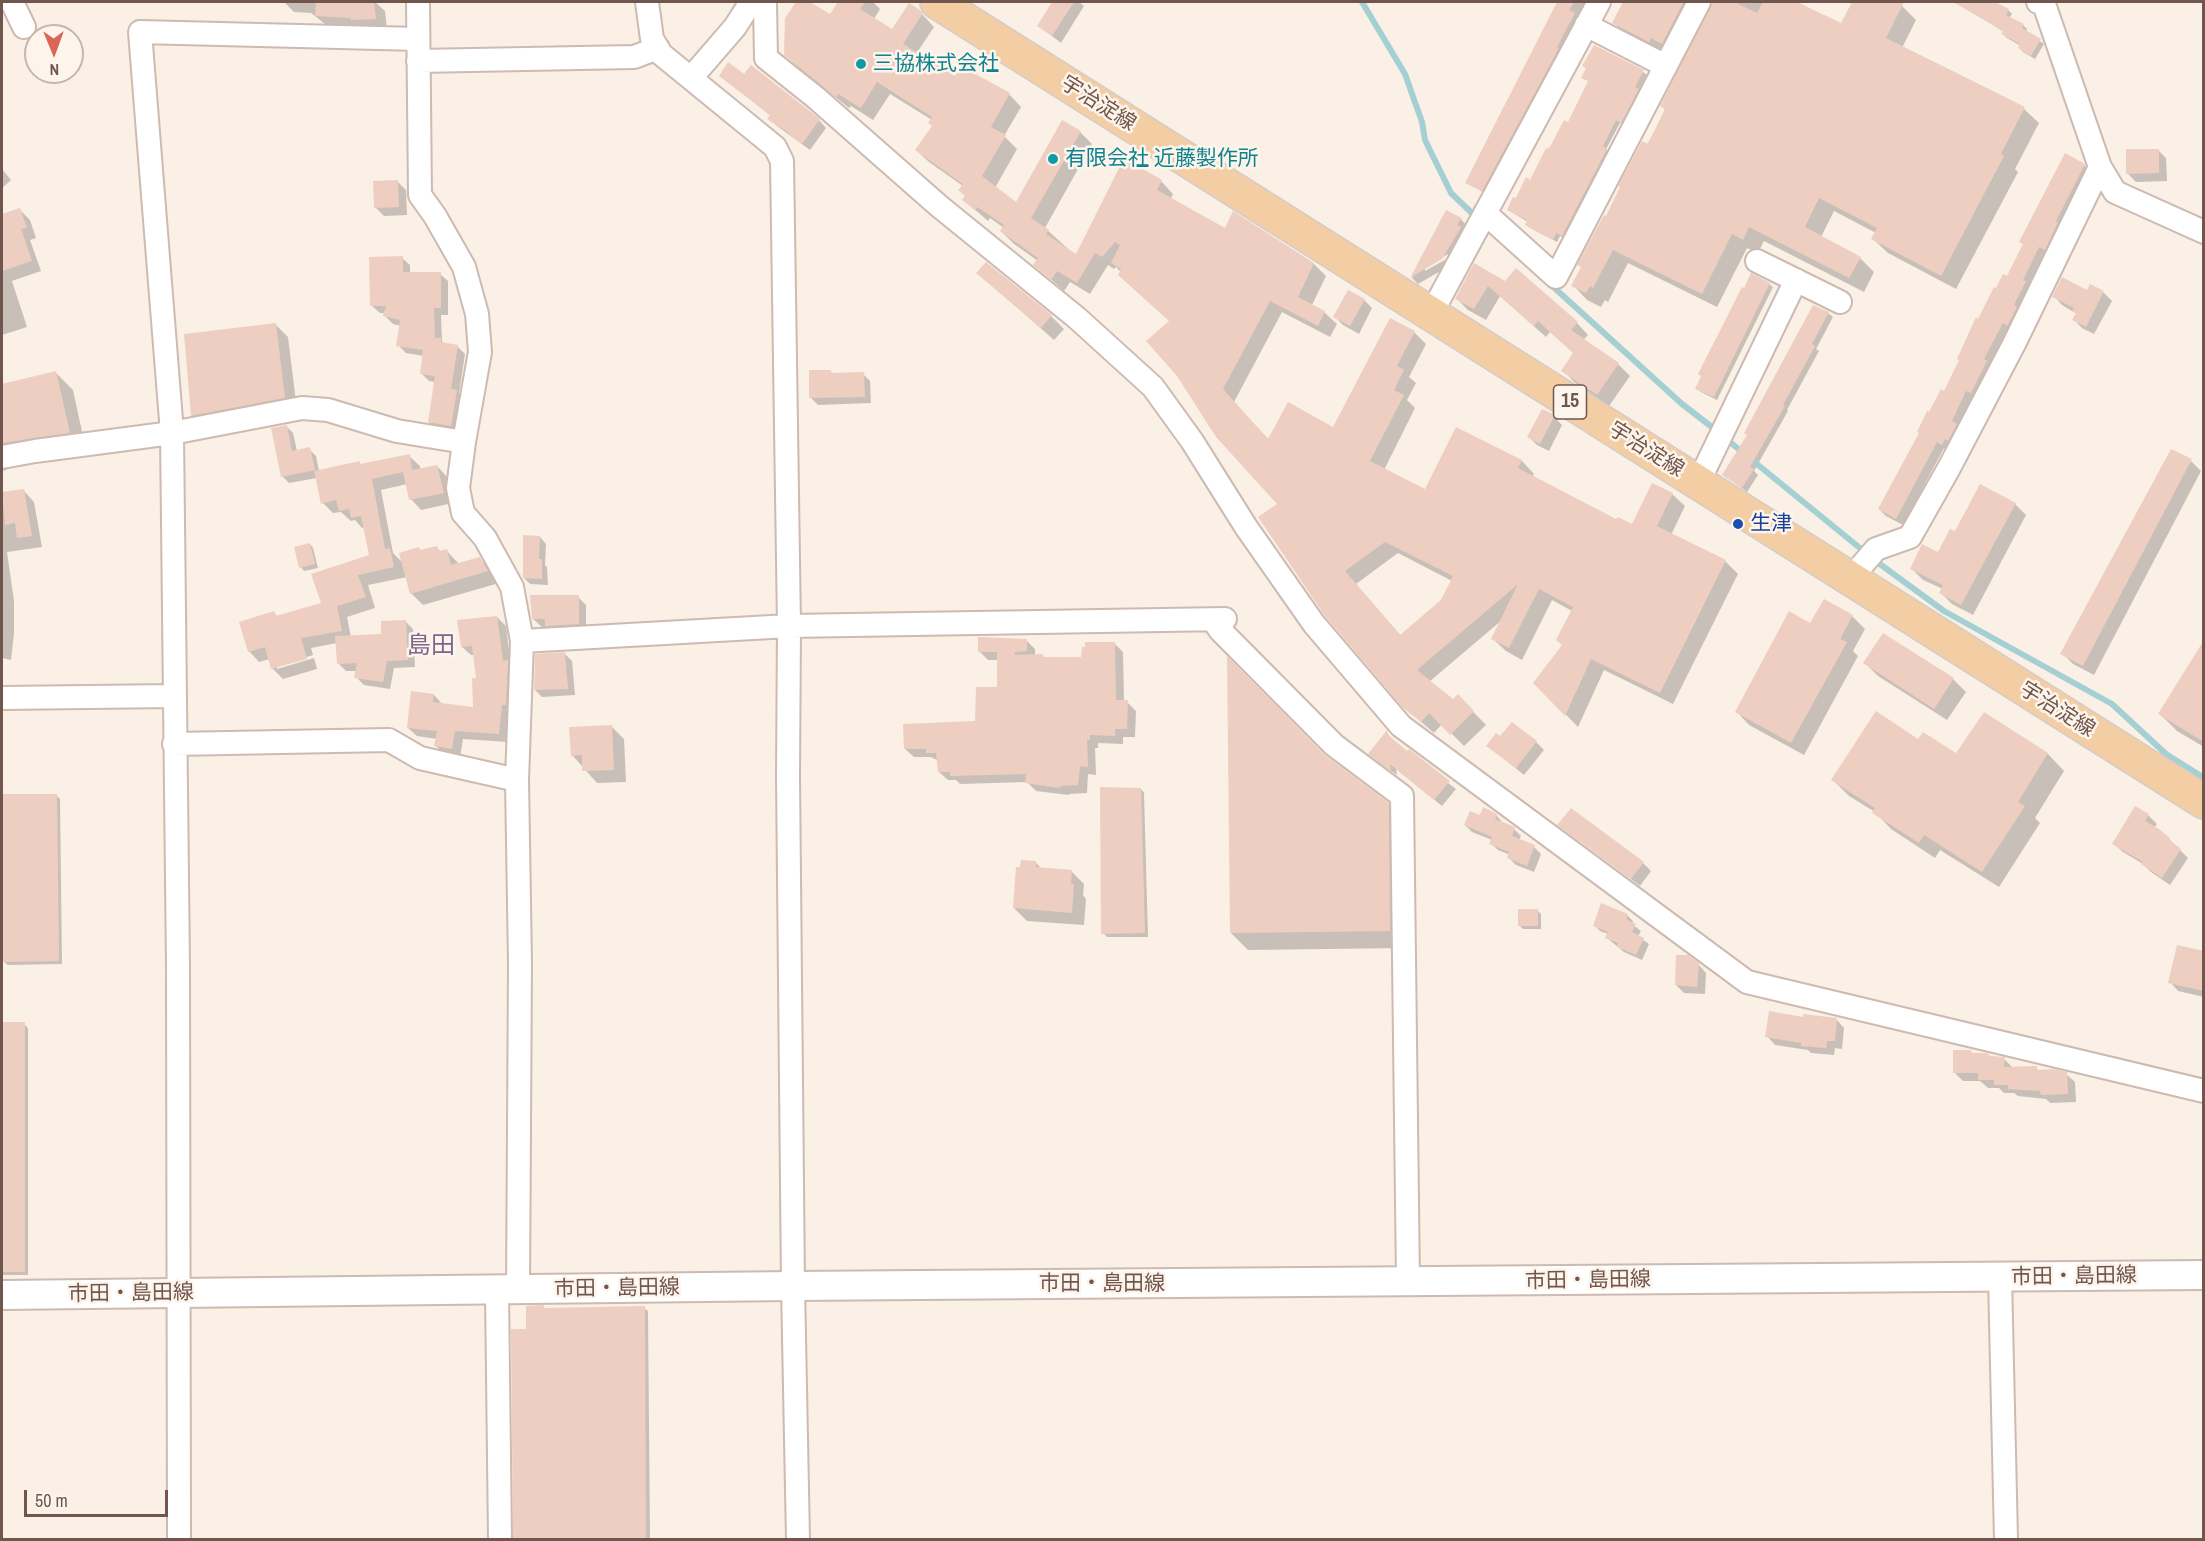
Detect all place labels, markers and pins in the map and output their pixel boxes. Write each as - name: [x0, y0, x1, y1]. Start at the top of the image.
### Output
- place label: 三協株式会社: [873, 51, 999, 77]
- marker: 三協株式会社: [854, 57, 868, 71]
- place label: 有限会社 近藤製作所: [1065, 146, 1259, 172]
- marker: 有限会社 近藤製作所: [1046, 152, 1060, 166]
- place label: 生津: [1750, 511, 1792, 537]
- marker: 生津: [1731, 517, 1745, 531]

